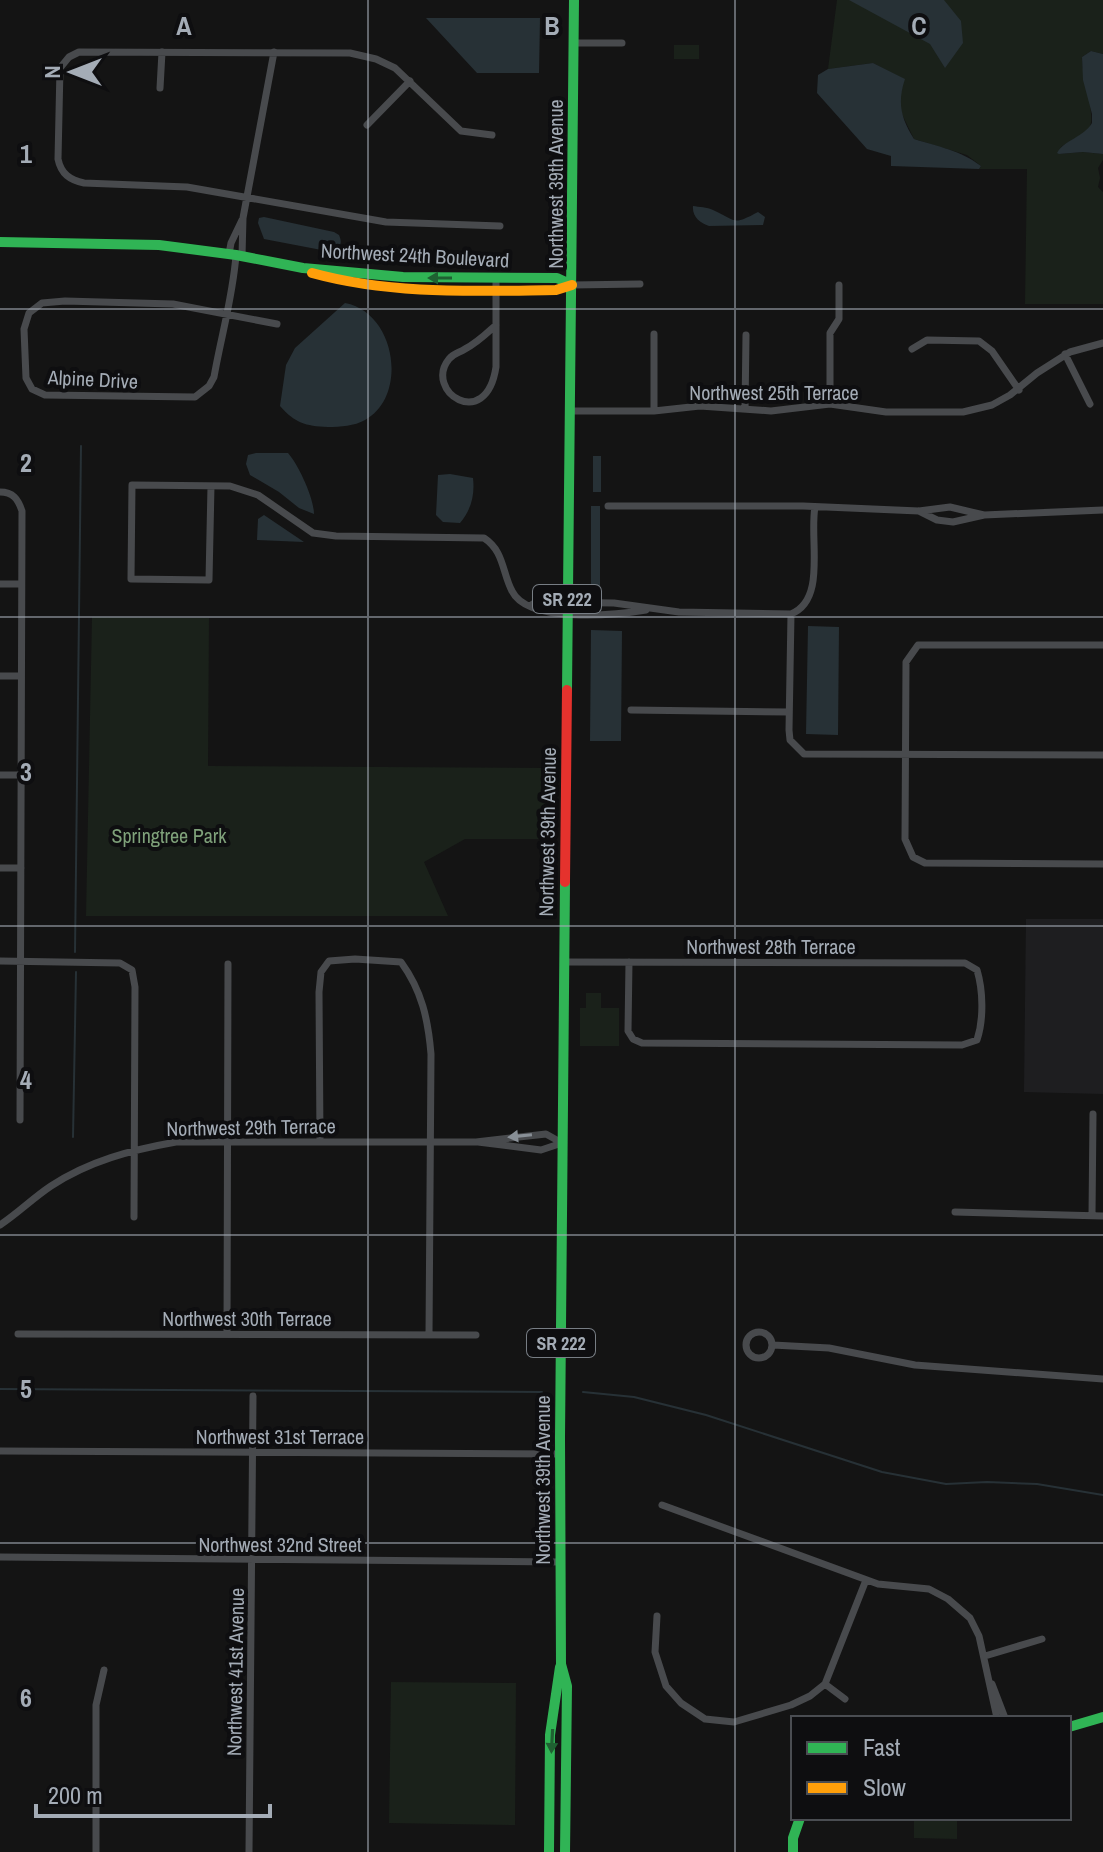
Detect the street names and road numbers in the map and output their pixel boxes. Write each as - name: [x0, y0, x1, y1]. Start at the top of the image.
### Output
- street label: Northwest 39th Avenue: [542, 99, 569, 269]
- street label: Northwest 24th Boulevard: [320, 237, 510, 273]
- street label: Alpine Drive: [46, 363, 139, 395]
- street label: Northwest 25th Terrace: [689, 379, 859, 406]
- road number: SR 222: [533, 585, 601, 613]
- street label: Northwest 39th Avenue: [532, 747, 562, 917]
- street label: Northwest 28th Terrace: [686, 933, 856, 960]
- street label: Northwest 29th Terrace: [166, 1112, 336, 1142]
- street label: Northwest 30th Terrace: [162, 1305, 332, 1332]
- road number: SR 222: [527, 1329, 595, 1357]
- street label: Northwest 39th Avenue: [529, 1395, 556, 1565]
- street label: Northwest 31st Terrace: [196, 1423, 364, 1450]
- street label: Northwest 32nd Street: [198, 1531, 362, 1558]
- street label: Northwest 41st Avenue: [220, 1588, 250, 1756]

